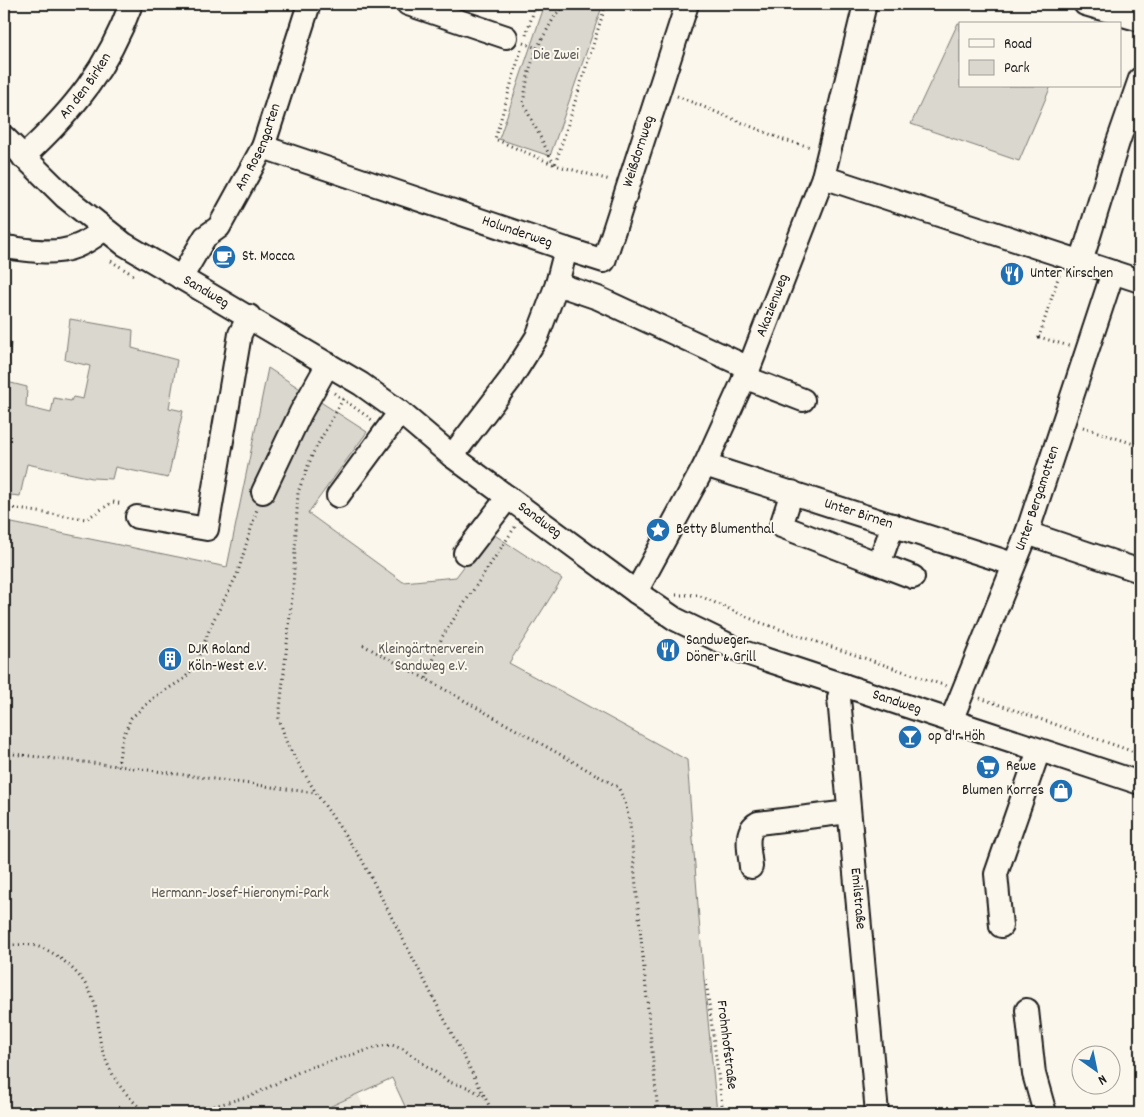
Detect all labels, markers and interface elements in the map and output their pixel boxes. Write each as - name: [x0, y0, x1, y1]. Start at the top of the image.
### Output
- legend: [959, 22, 1122, 88]
- text: Road: [1004, 34, 1032, 56]
- park label: Die Zwei: [533, 45, 579, 67]
- street label: An den Birken: [54, 49, 118, 125]
- text: Park: [1004, 58, 1030, 80]
- street label: Am Rosengarten: [230, 101, 287, 195]
- street label: Weißdornweg: [618, 113, 661, 190]
- street label: Holunderweg: [479, 210, 555, 255]
- cafe icon: St. Mocca: [211, 244, 237, 270]
- place label: St. Mocca: [242, 246, 296, 268]
- restaurant icon: Unter Kirschen: [999, 261, 1025, 287]
- place label: Unter Kirschen: [1030, 263, 1113, 285]
- street label: Sandweg: [178, 270, 233, 315]
- street label: Akazienweg: [751, 271, 795, 340]
- street label: Unter Bergamotten: [1010, 443, 1066, 554]
- street label: Unter Birnen: [821, 493, 896, 536]
- street label: Sandweg: [512, 497, 566, 544]
- place icon: Betty Blumenthal: [645, 517, 671, 543]
- place label: Betty Blumenthal: [676, 519, 775, 541]
- place label: Sandweger Döner & Grill: [686, 630, 756, 669]
- restaurant icon: Sandweger Döner & Grill: [655, 637, 681, 663]
- place label: DJK Roland Köln-West e.V.: [188, 639, 267, 678]
- park label: Kleingärtnerverein Sandweg e.V.: [378, 639, 484, 678]
- building icon: DJK Roland Köln-West e.V.: [157, 646, 183, 672]
- street label: Sandweg: [869, 684, 924, 721]
- bar icon: op d'r Höh: [897, 724, 923, 750]
- place label: op d'r Höh: [928, 726, 985, 748]
- supermarket icon: Rewe: [975, 754, 1001, 780]
- place label: Rewe: [1006, 756, 1037, 778]
- shop icon: Blumen Korres: [1048, 778, 1074, 804]
- place label: Blumen Korres: [962, 780, 1044, 802]
- street label: Emilstraße: [844, 867, 871, 931]
- park label: Hermann-Josef-Hieronymi-Park: [151, 883, 329, 905]
- street label: Frohnhofstraße: [710, 999, 742, 1091]
- north arrow: [1072, 1044, 1122, 1094]
- text: N: [1094, 1069, 1110, 1090]

